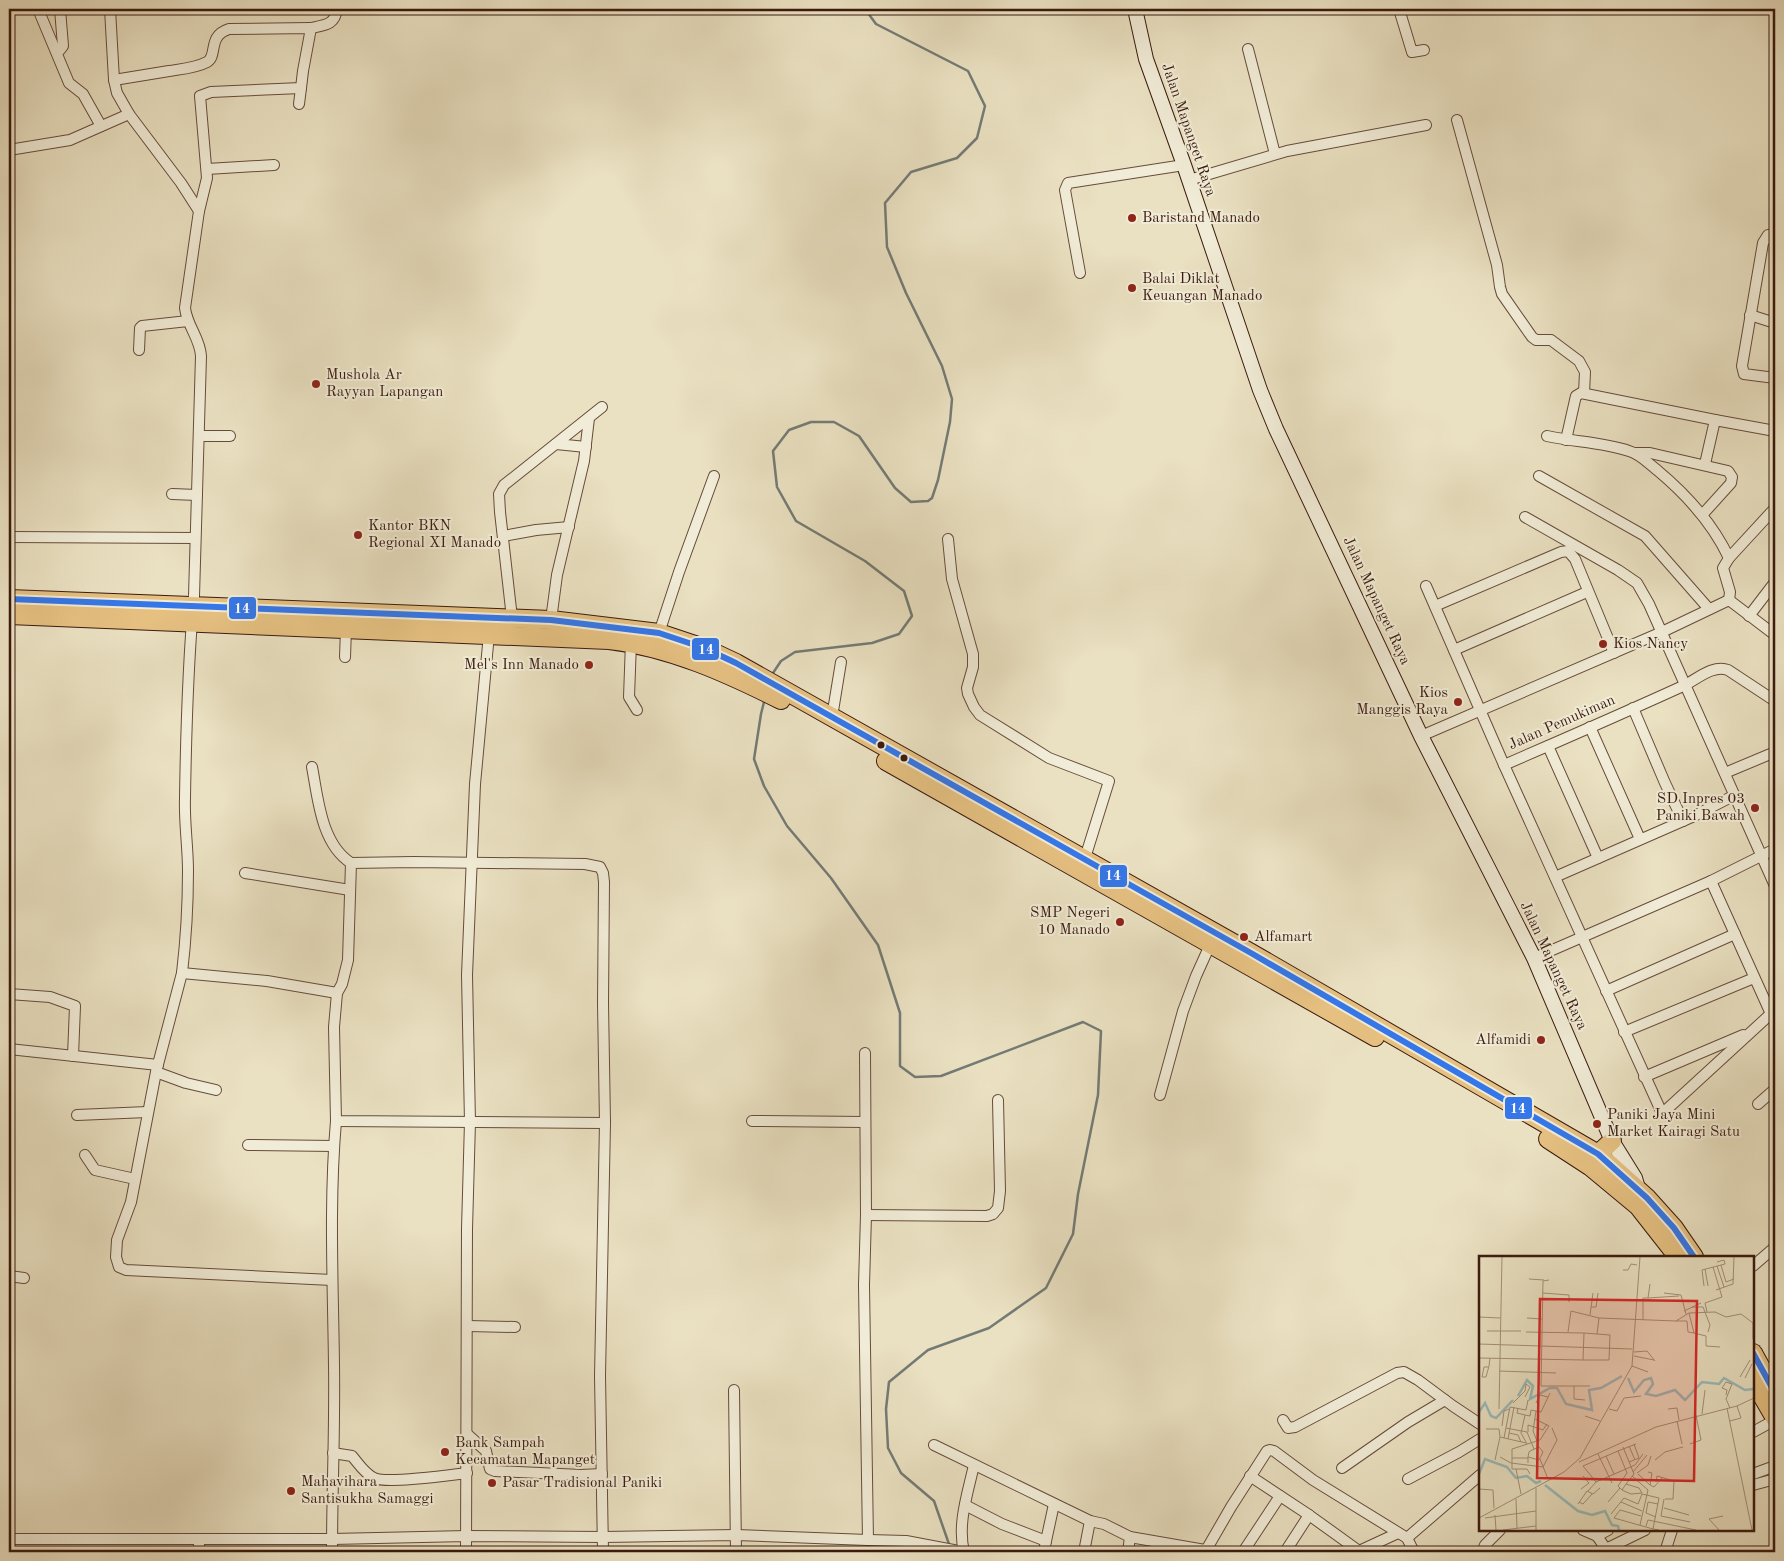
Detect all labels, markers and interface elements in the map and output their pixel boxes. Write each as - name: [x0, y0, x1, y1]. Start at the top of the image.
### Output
- street label: Jalan Mapanget Raya: [1158, 61, 1218, 199]
- place label: Baristand Manado: [1142, 211, 1260, 226]
- marker: Baristand Manado: [1126, 212, 1138, 224]
- place label: Balai Diklat Keuangan Manado: [1142, 272, 1262, 304]
- marker: Balai Diklat Keuangan Manado: [1126, 282, 1138, 294]
- place label: Mushola Ar Rayyan Lapangan: [326, 368, 443, 400]
- marker: Mushola Ar Rayyan Lapangan: [310, 378, 322, 390]
- place label: Kantor BKN Regional XI Manado: [368, 519, 501, 551]
- marker: Kantor BKN Regional XI Manado: [352, 529, 364, 541]
- street label: Jalan Mapanget Raya: [1340, 534, 1413, 668]
- line badge: 14: [228, 596, 257, 620]
- text: 14: [234, 602, 250, 616]
- line badge: 14: [691, 637, 720, 661]
- place label: Kios Nancy: [1613, 637, 1688, 652]
- marker: Kios Nancy: [1597, 638, 1609, 650]
- text: 14: [698, 643, 714, 657]
- place label: Mel's Inn Manado: [464, 658, 579, 673]
- marker: Mel's Inn Manado: [583, 659, 595, 671]
- place label: Kios Manggis Raya: [1356, 686, 1449, 718]
- street label: Jalan Pemukiman: [1507, 693, 1617, 753]
- marker: Kios Manggis Raya: [1452, 696, 1464, 708]
- unlabelled marker: [876, 740, 886, 750]
- unlabelled marker: [899, 753, 909, 763]
- place label: SD Inpres 03 Paniki Bawah: [1656, 792, 1745, 824]
- marker: SD Inpres 03 Paniki Bawah: [1749, 802, 1761, 814]
- line badge: 14: [1099, 864, 1128, 888]
- text: 14: [1105, 869, 1121, 883]
- street label: Jalan Mapanget Raya: [1517, 899, 1590, 1033]
- place label: SMP Negeri 10 Manado: [1030, 906, 1110, 938]
- marker: SMP Negeri 10 Manado: [1114, 916, 1126, 928]
- place label: Alfamart: [1254, 930, 1313, 945]
- marker: Alfamart: [1238, 931, 1250, 943]
- place label: Alfamidi: [1475, 1033, 1531, 1048]
- marker: Alfamidi: [1535, 1034, 1547, 1046]
- line badge: 14: [1504, 1096, 1533, 1120]
- text: 14: [1510, 1102, 1526, 1116]
- place label: Paniki Jaya Mini Market Kairagi Satu: [1607, 1108, 1740, 1140]
- marker: Paniki Jaya Mini Market Kairagi Satu: [1591, 1118, 1603, 1130]
- inset map: [1479, 1256, 1754, 1531]
- place label: Bank Sampah Kecamatan Mapanget: [455, 1436, 595, 1468]
- marker: Bank Sampah Kecamatan Mapanget: [439, 1446, 451, 1458]
- place label: Mahavihara Santisukha Samaggi: [301, 1475, 433, 1507]
- place label: Pasar Tradisional Paniki: [502, 1476, 662, 1491]
- marker: Pasar Tradisional Paniki: [486, 1477, 498, 1489]
- marker: Mahavihara Santisukha Samaggi: [285, 1485, 297, 1497]

